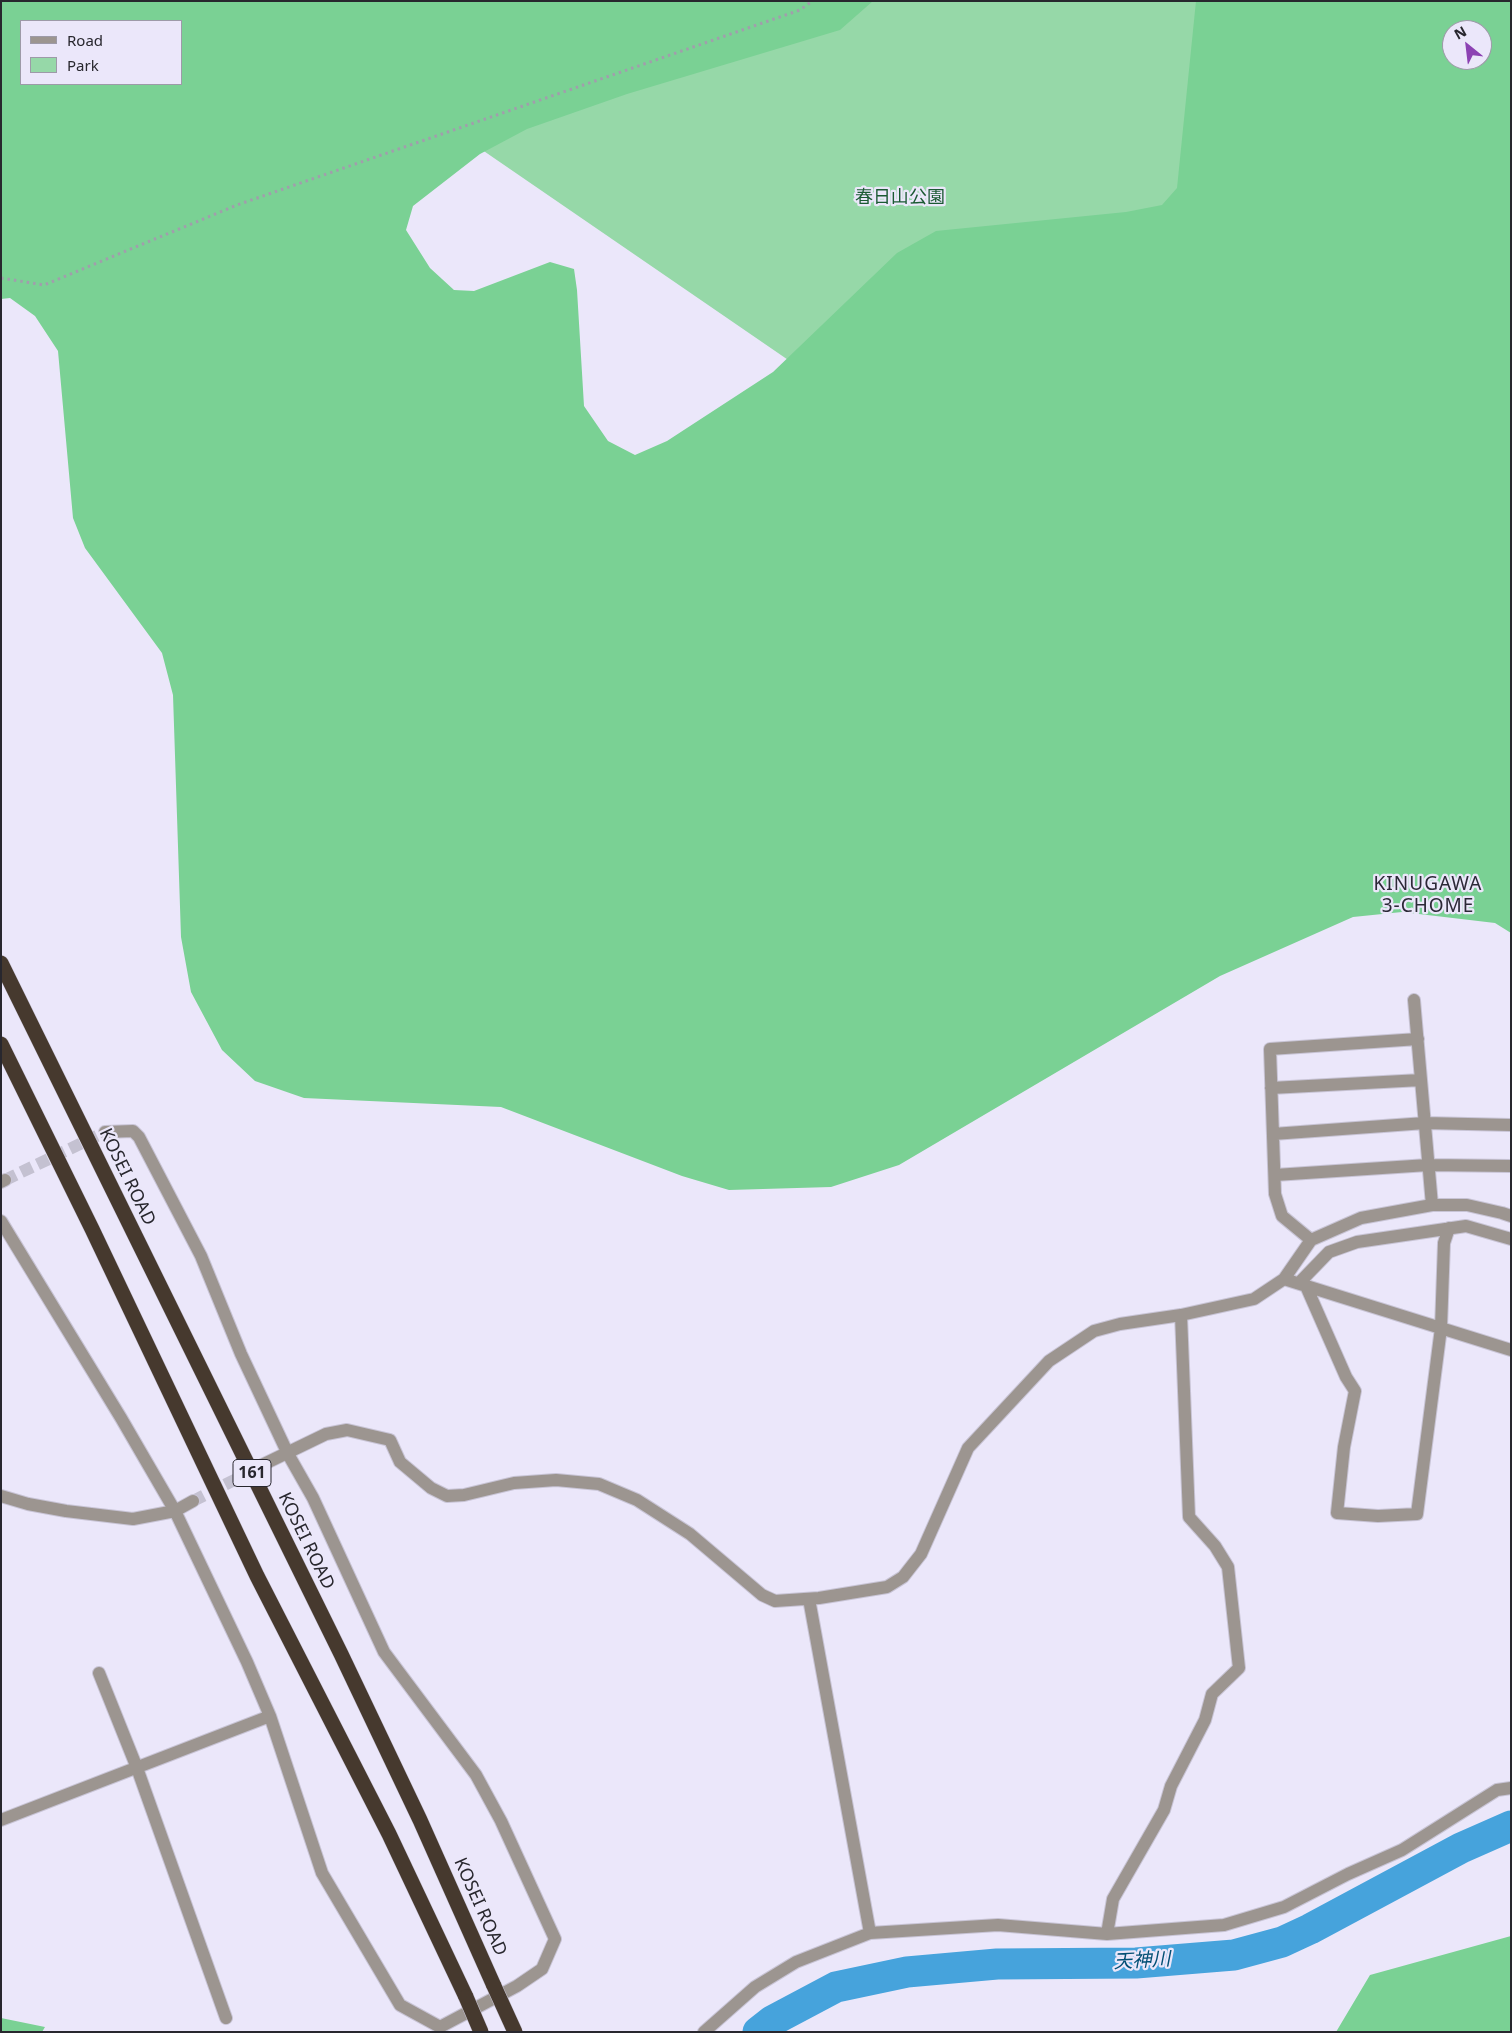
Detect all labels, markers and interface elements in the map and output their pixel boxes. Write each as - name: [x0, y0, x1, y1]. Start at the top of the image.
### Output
- legend: [20, 20, 182, 85]
- north arrow: [1442, 20, 1492, 70]
- text: N: [1450, 21, 1470, 43]
- text: Road: [67, 30, 103, 50]
- text: Park: [67, 55, 99, 75]
- park label: 春日山公園: [855, 187, 945, 209]
- district label: KINUGAWA 3-CHOME: [1373, 874, 1483, 918]
- street label: KOSEI ROAD: [94, 1125, 160, 1229]
- road number: 161: [233, 1460, 271, 1486]
- street label: KOSEI ROAD: [273, 1489, 339, 1593]
- street label: KOSEI ROAD: [449, 1855, 511, 1959]
- water label: 天神川: [1113, 1948, 1171, 1974]

